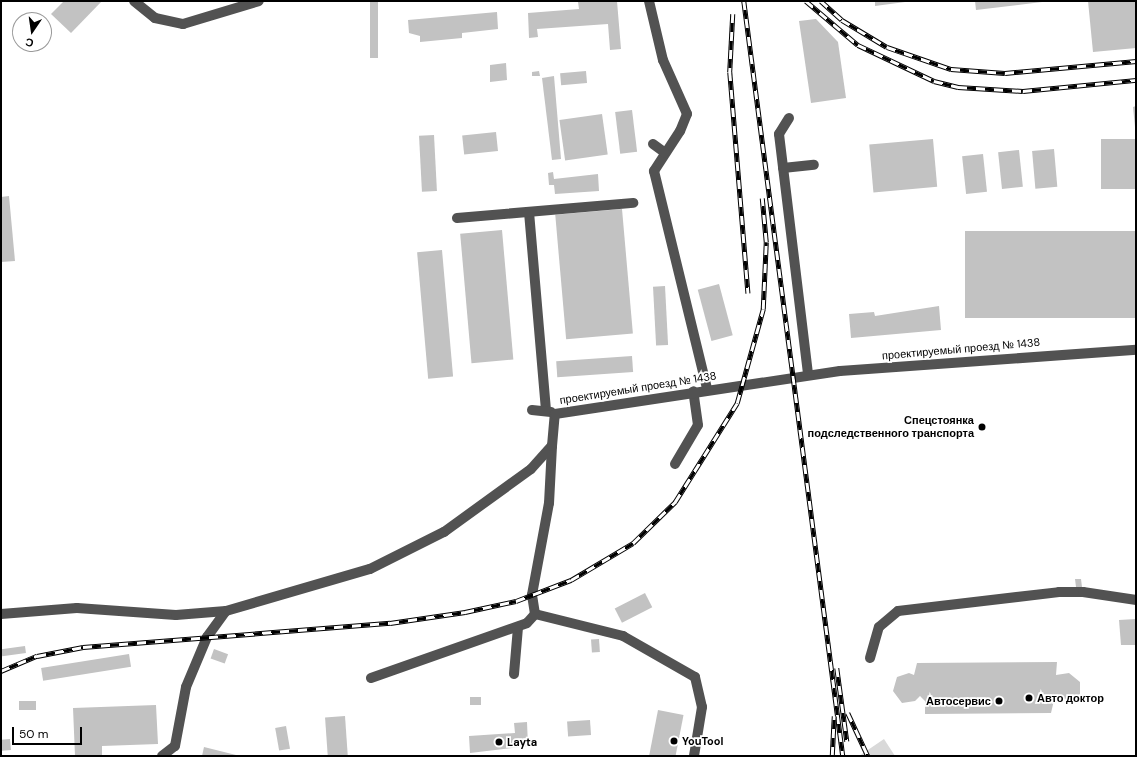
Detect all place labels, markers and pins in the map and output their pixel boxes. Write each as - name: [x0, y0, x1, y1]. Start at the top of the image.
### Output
- place label: Спецстоянка подследственного транспорта: [808, 414, 974, 440]
- marker: Спецстоянка подследственного транспорта: [977, 422, 987, 432]
- place label: Авто доктор: [1037, 691, 1104, 705]
- marker: Авто доктор: [1024, 693, 1034, 703]
- place label: Автосервис: [926, 694, 991, 708]
- marker: Автосервис: [994, 696, 1004, 706]
- place label: YouTool: [682, 734, 723, 748]
- place label: Layta: [507, 735, 537, 749]
- marker: YouTool: [669, 736, 679, 746]
- marker: Layta: [494, 737, 504, 747]

